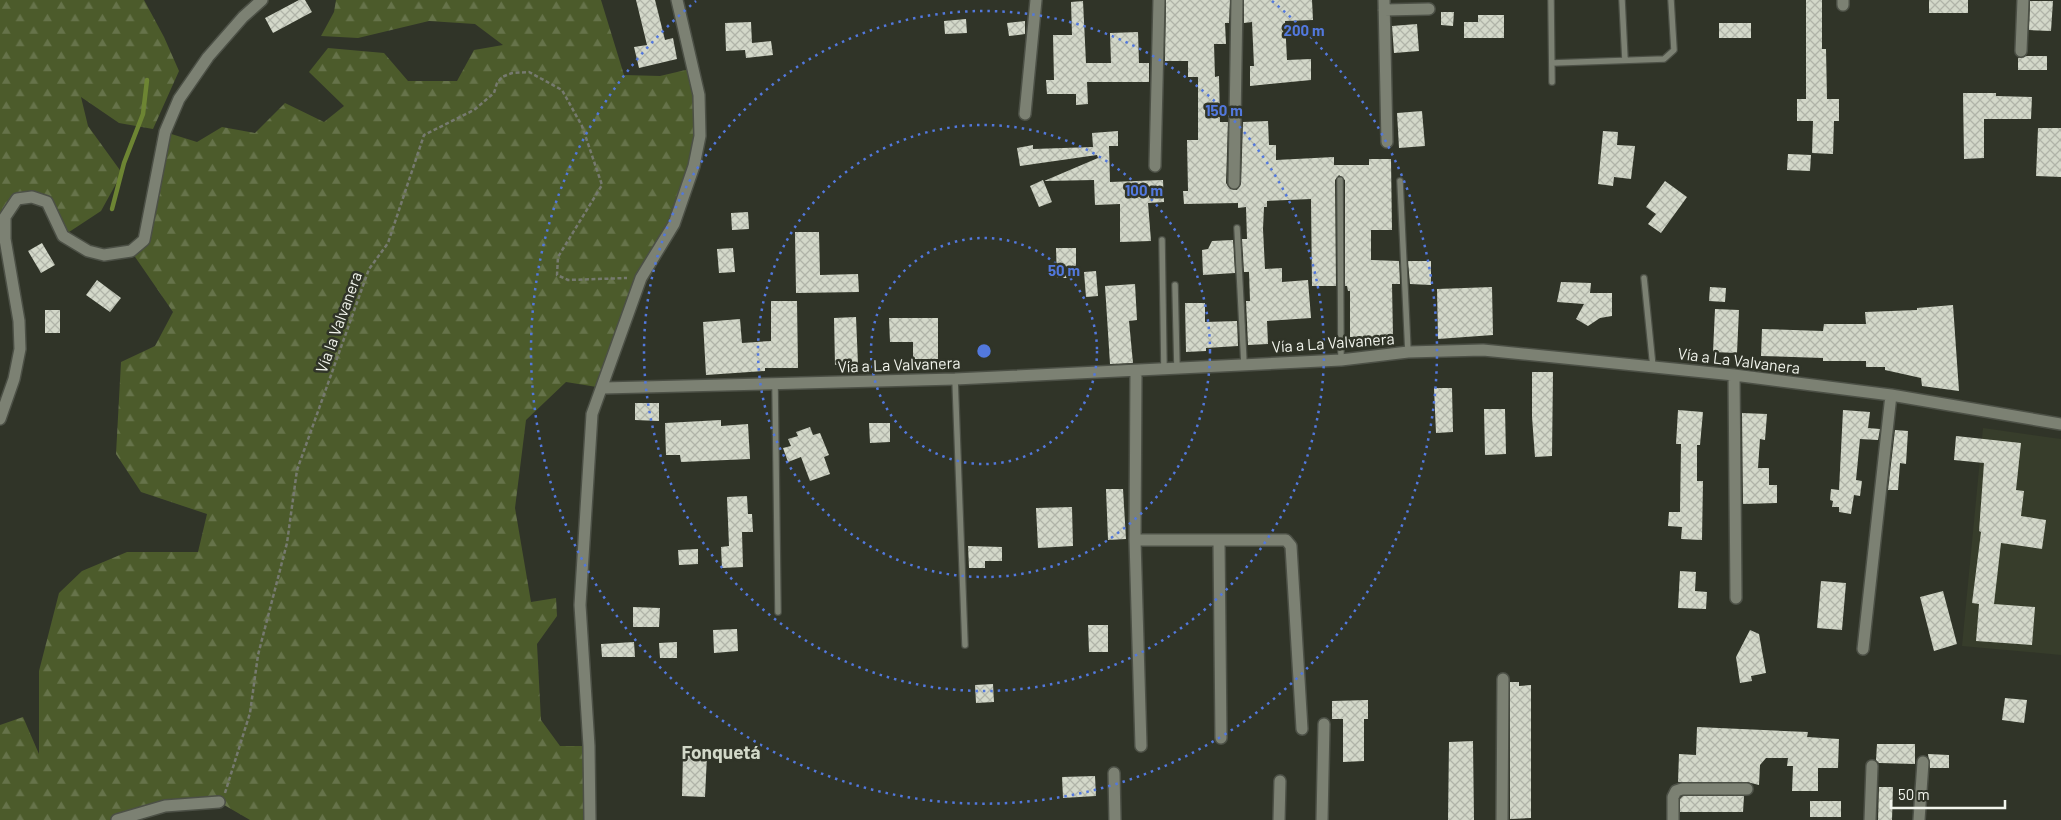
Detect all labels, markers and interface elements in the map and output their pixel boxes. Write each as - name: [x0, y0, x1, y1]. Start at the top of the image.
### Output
- text: 200 m: [1283, 21, 1325, 39]
- text: 150 m: [1205, 101, 1243, 119]
- text: 100 m: [1125, 181, 1163, 199]
- text: 50 m: [1048, 261, 1080, 279]
- street label: Vía la Valvanera: [311, 269, 365, 375]
- street label: Vía a La Valvanera: [1271, 328, 1395, 356]
- centre of rings: [975, 342, 993, 360]
- street label: Vía a La Valvanera: [1677, 343, 1801, 377]
- street label: Vía a La Valvanera: [837, 352, 961, 376]
- district label: Fonquetá: [681, 740, 761, 763]
- scale bar: [1891, 778, 2005, 810]
- text: 50 m: [1898, 785, 1930, 803]

